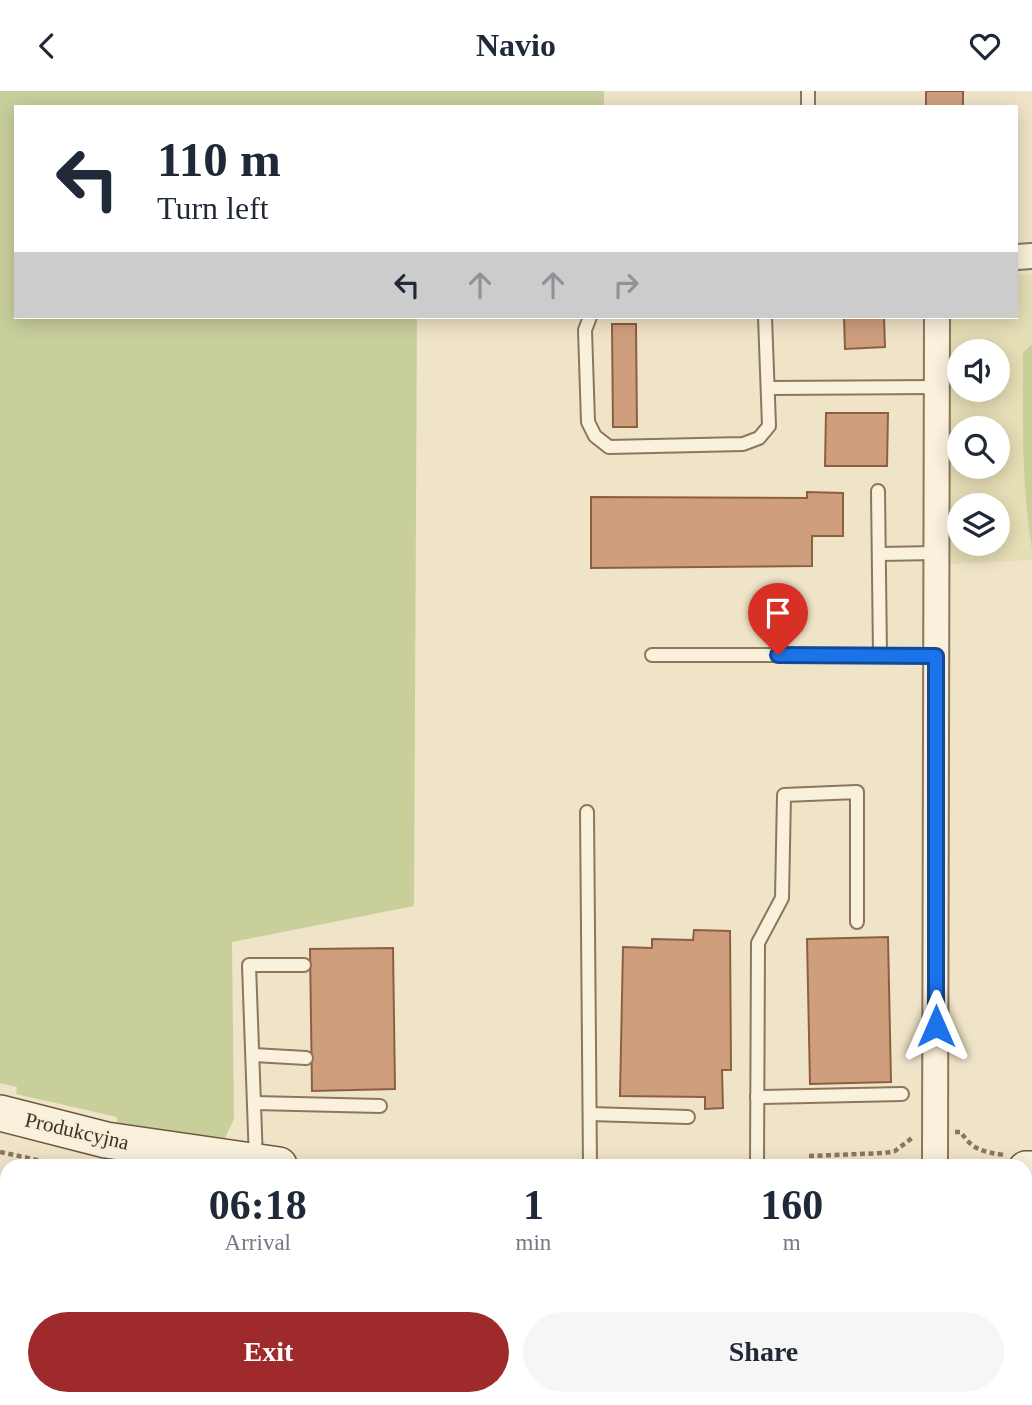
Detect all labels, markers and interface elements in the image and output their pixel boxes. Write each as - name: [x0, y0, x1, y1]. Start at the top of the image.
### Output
- icon: back: [28, 27, 66, 65]
- text: Navio: [476, 27, 556, 63]
- icon: heart: [966, 27, 1004, 65]
- text: 110 m: [157, 132, 281, 187]
- icon: left: [42, 133, 133, 224]
- text: Turn left: [157, 190, 269, 226]
- icon: left: [388, 266, 426, 304]
- icon: ahead: [461, 266, 499, 304]
- icon: ahead: [534, 266, 572, 304]
- icon: right: [607, 266, 645, 304]
- map controls: [947, 339, 1010, 556]
- button: sound: [947, 339, 1010, 402]
- button: search: [947, 416, 1010, 479]
- button: layers: [947, 493, 1010, 556]
- pin: [748, 583, 808, 655]
- icon: arrive: [759, 594, 797, 632]
- position arrow: [899, 989, 973, 1063]
- street label: Produkcyjna: [23, 1107, 132, 1155]
- text: 06:18: [209, 1182, 307, 1228]
- text: 1: [523, 1182, 544, 1228]
- text: 160: [760, 1182, 823, 1228]
- text: Arrival: [225, 1230, 291, 1255]
- text: min: [516, 1230, 551, 1255]
- text: m: [783, 1230, 801, 1255]
- button: Exit: [28, 1312, 509, 1392]
- button: Share: [523, 1312, 1004, 1392]

